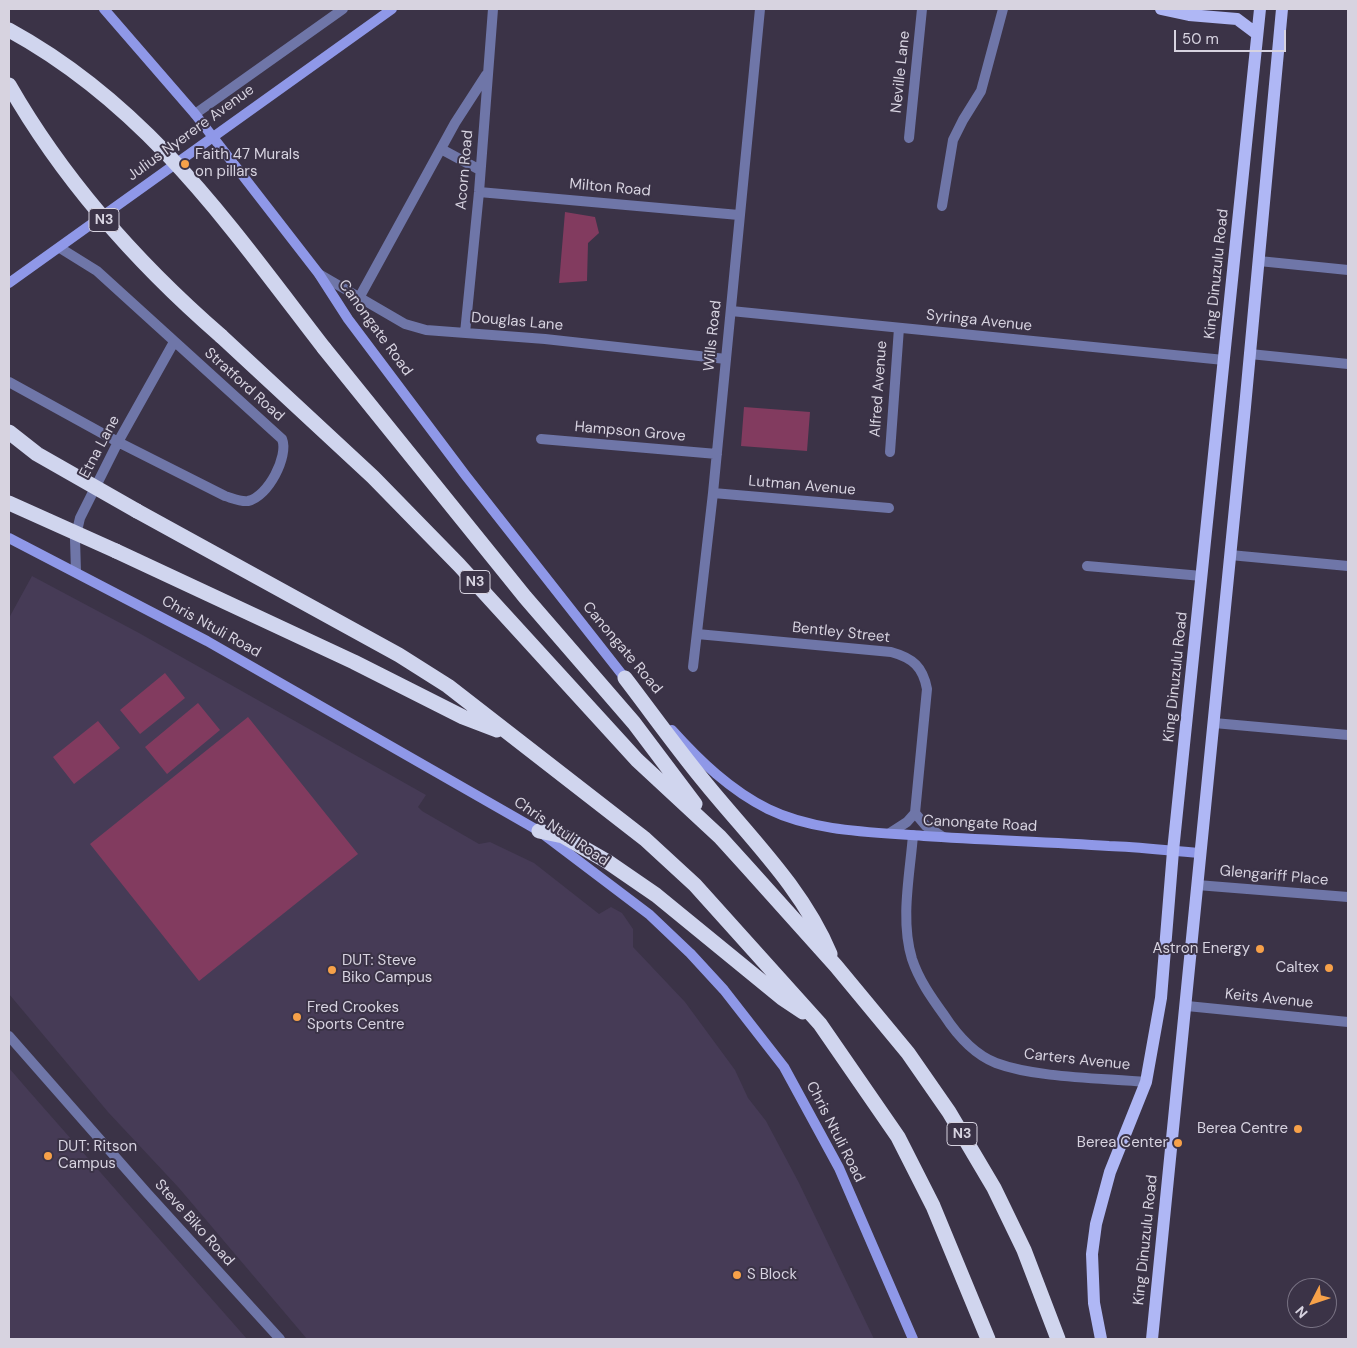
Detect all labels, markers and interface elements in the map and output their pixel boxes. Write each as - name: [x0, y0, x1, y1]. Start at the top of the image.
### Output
- scale bar: [1177, 20, 1290, 52]
- text: 50 m: [1182, 29, 1219, 49]
- street label: Neville Lane: [888, 30, 914, 114]
- street label: Julius Nyerere Avenue: [124, 81, 258, 185]
- street label: Acorn Road: [453, 129, 477, 211]
- place label: Faith 47 Murals on pillars: [195, 146, 300, 181]
- marker: Faith 47 Murals on pillars: [179, 158, 191, 170]
- street label: Milton Road: [569, 175, 651, 201]
- road number: N3: [89, 208, 119, 232]
- street label: King Dinuzulu Road: [1201, 208, 1233, 340]
- street label: Canongate Road: [334, 276, 416, 380]
- street label: Wills Road: [700, 300, 726, 372]
- street label: Syringa Avenue: [925, 306, 1033, 336]
- street label: Douglas Lane: [470, 309, 564, 335]
- street label: Alfred Avenue: [867, 340, 891, 438]
- street label: Stratford Road: [200, 344, 288, 426]
- street label: Etna Lane: [76, 413, 124, 481]
- street label: Hampson Grove: [574, 418, 686, 446]
- street label: Lutman Avenue: [748, 472, 856, 500]
- road number: N3: [460, 570, 490, 594]
- street label: Chris Ntuli Road: [158, 592, 264, 662]
- street label: Canongate Road: [578, 598, 666, 698]
- street label: King Dinuzulu Road: [1160, 611, 1192, 743]
- street label: Bentley Street: [791, 619, 891, 647]
- street label: Chris Ntuli Road: [510, 794, 612, 870]
- street label: Canongate Road: [922, 812, 1038, 836]
- street label: Glengariff Place: [1219, 862, 1329, 890]
- place label: Astron Energy: [1153, 940, 1250, 958]
- marker: Astron Energy: [1254, 943, 1266, 955]
- place label: DUT: Steve Biko Campus: [342, 952, 432, 987]
- place label: Caltex: [1275, 959, 1319, 977]
- marker: Caltex: [1323, 962, 1335, 974]
- marker: DUT: Steve Biko Campus: [326, 964, 338, 976]
- street label: Keits Avenue: [1224, 985, 1314, 1013]
- place label: Fred Crookes Sports Centre: [307, 999, 404, 1034]
- marker: Fred Crookes Sports Centre: [291, 1011, 303, 1023]
- street label: Carters Avenue: [1023, 1045, 1131, 1075]
- street label: Chris Ntuli Road: [802, 1079, 868, 1185]
- place label: Berea Centre: [1197, 1120, 1288, 1138]
- road number: N3: [947, 1122, 977, 1146]
- marker: Berea Centre: [1292, 1123, 1304, 1135]
- place label: Berea Center: [1077, 1134, 1168, 1152]
- marker: Berea Center: [1172, 1137, 1184, 1149]
- place label: DUT: Ritson Campus: [58, 1138, 137, 1173]
- marker: DUT: Ritson Campus: [42, 1150, 54, 1162]
- street label: King Dinuzulu Road: [1130, 1174, 1162, 1306]
- street label: Steve Biko Road: [150, 1176, 238, 1270]
- place label: S Block: [747, 1266, 797, 1284]
- marker: S Block: [731, 1269, 743, 1281]
- north arrow: [1287, 1278, 1337, 1328]
- text: N: [1291, 1302, 1312, 1322]

